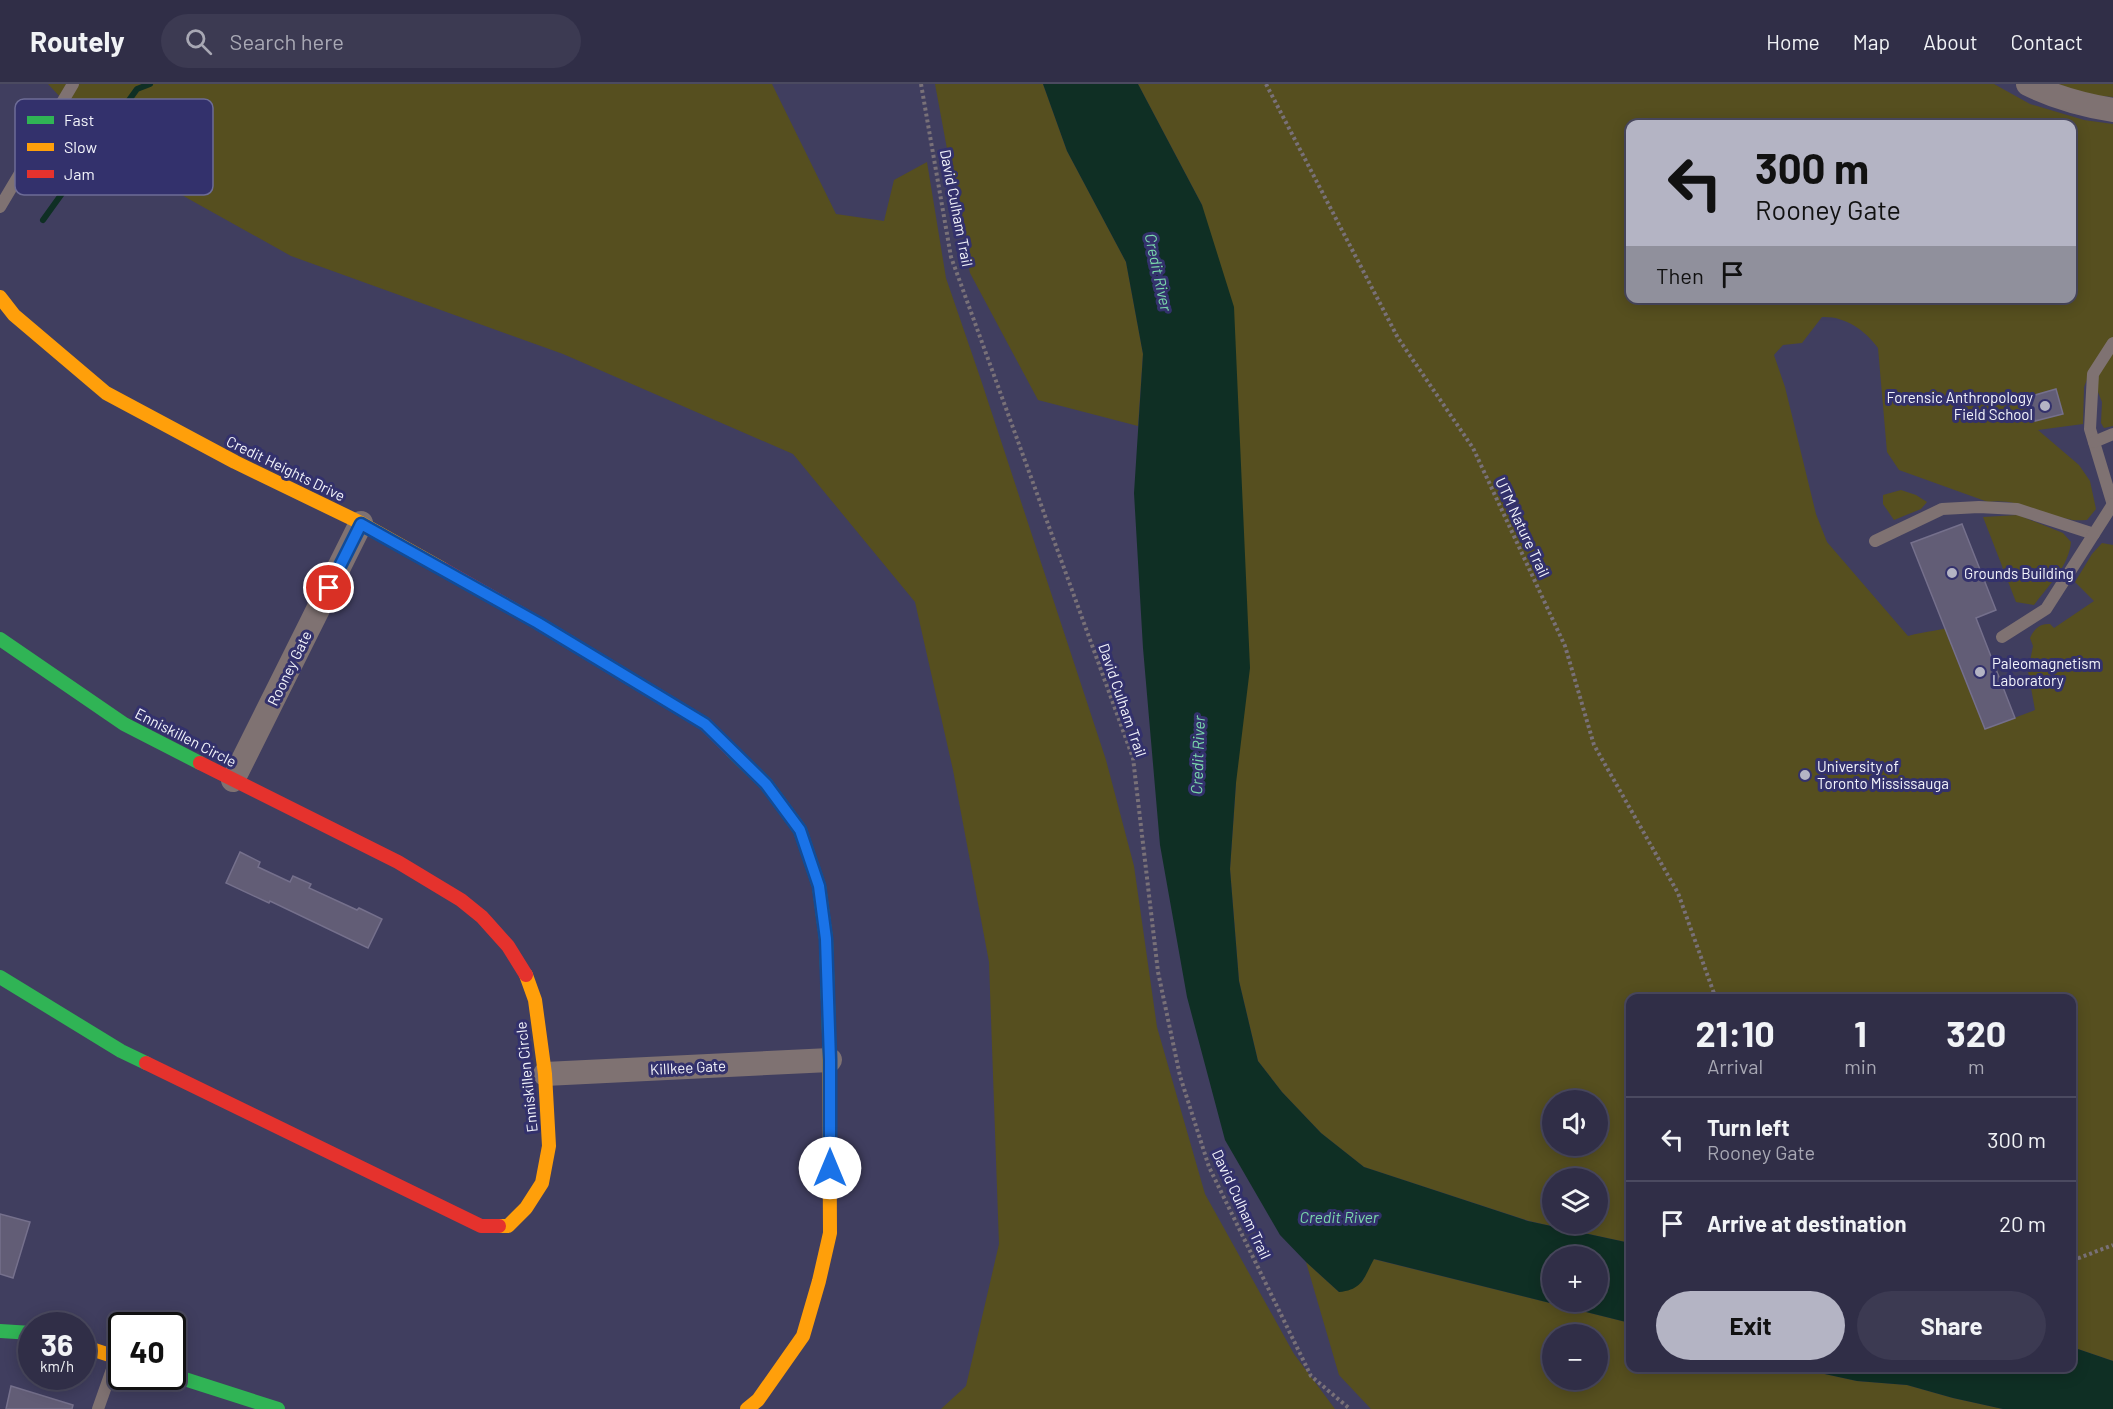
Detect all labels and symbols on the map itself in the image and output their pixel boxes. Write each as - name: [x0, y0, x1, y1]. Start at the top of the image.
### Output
- legend: [15, 99, 213, 195]
- text: Fast: [64, 110, 94, 129]
- text: Slow: [64, 137, 97, 156]
- street label: David Culham Trail: [937, 148, 977, 268]
- text: Jam: [64, 164, 95, 183]
- water label: Credit River: [1141, 231, 1177, 314]
- place label: Forensic Anthropology Field School: [1886, 388, 2033, 423]
- marker: Forensic Anthropology Field School: [2038, 399, 2052, 413]
- street label: Credit Heights Drive: [224, 431, 348, 505]
- street label: UTM Nature Trail: [1492, 474, 1554, 580]
- pin: [303, 562, 354, 613]
- place label: Grounds Building: [1964, 564, 2074, 582]
- marker: Grounds Building: [1945, 566, 1959, 580]
- street label: Rooney Gate: [263, 628, 315, 708]
- street label: David Culham Trail: [1095, 641, 1151, 759]
- place label: Paleomagnetism Laboratory: [1992, 654, 2101, 689]
- marker: Paleomagnetism Laboratory: [1973, 665, 1987, 679]
- street label: Enniskillen Circle: [132, 704, 240, 770]
- water label: Credit River: [1186, 714, 1208, 795]
- place label: University of Toronto Mississauga: [1817, 757, 1949, 792]
- marker: University of Toronto Mississauga: [1798, 768, 1812, 782]
- street label: Enniskillen Circle: [511, 1021, 541, 1133]
- street label: Killkee Gate: [650, 1056, 726, 1078]
- position arrow: [798, 1136, 862, 1200]
- street label: David Culham Trail: [1209, 1146, 1275, 1262]
- water label: Credit River: [1300, 1207, 1380, 1226]
- speed limit sign: 40: [108, 1312, 186, 1390]

